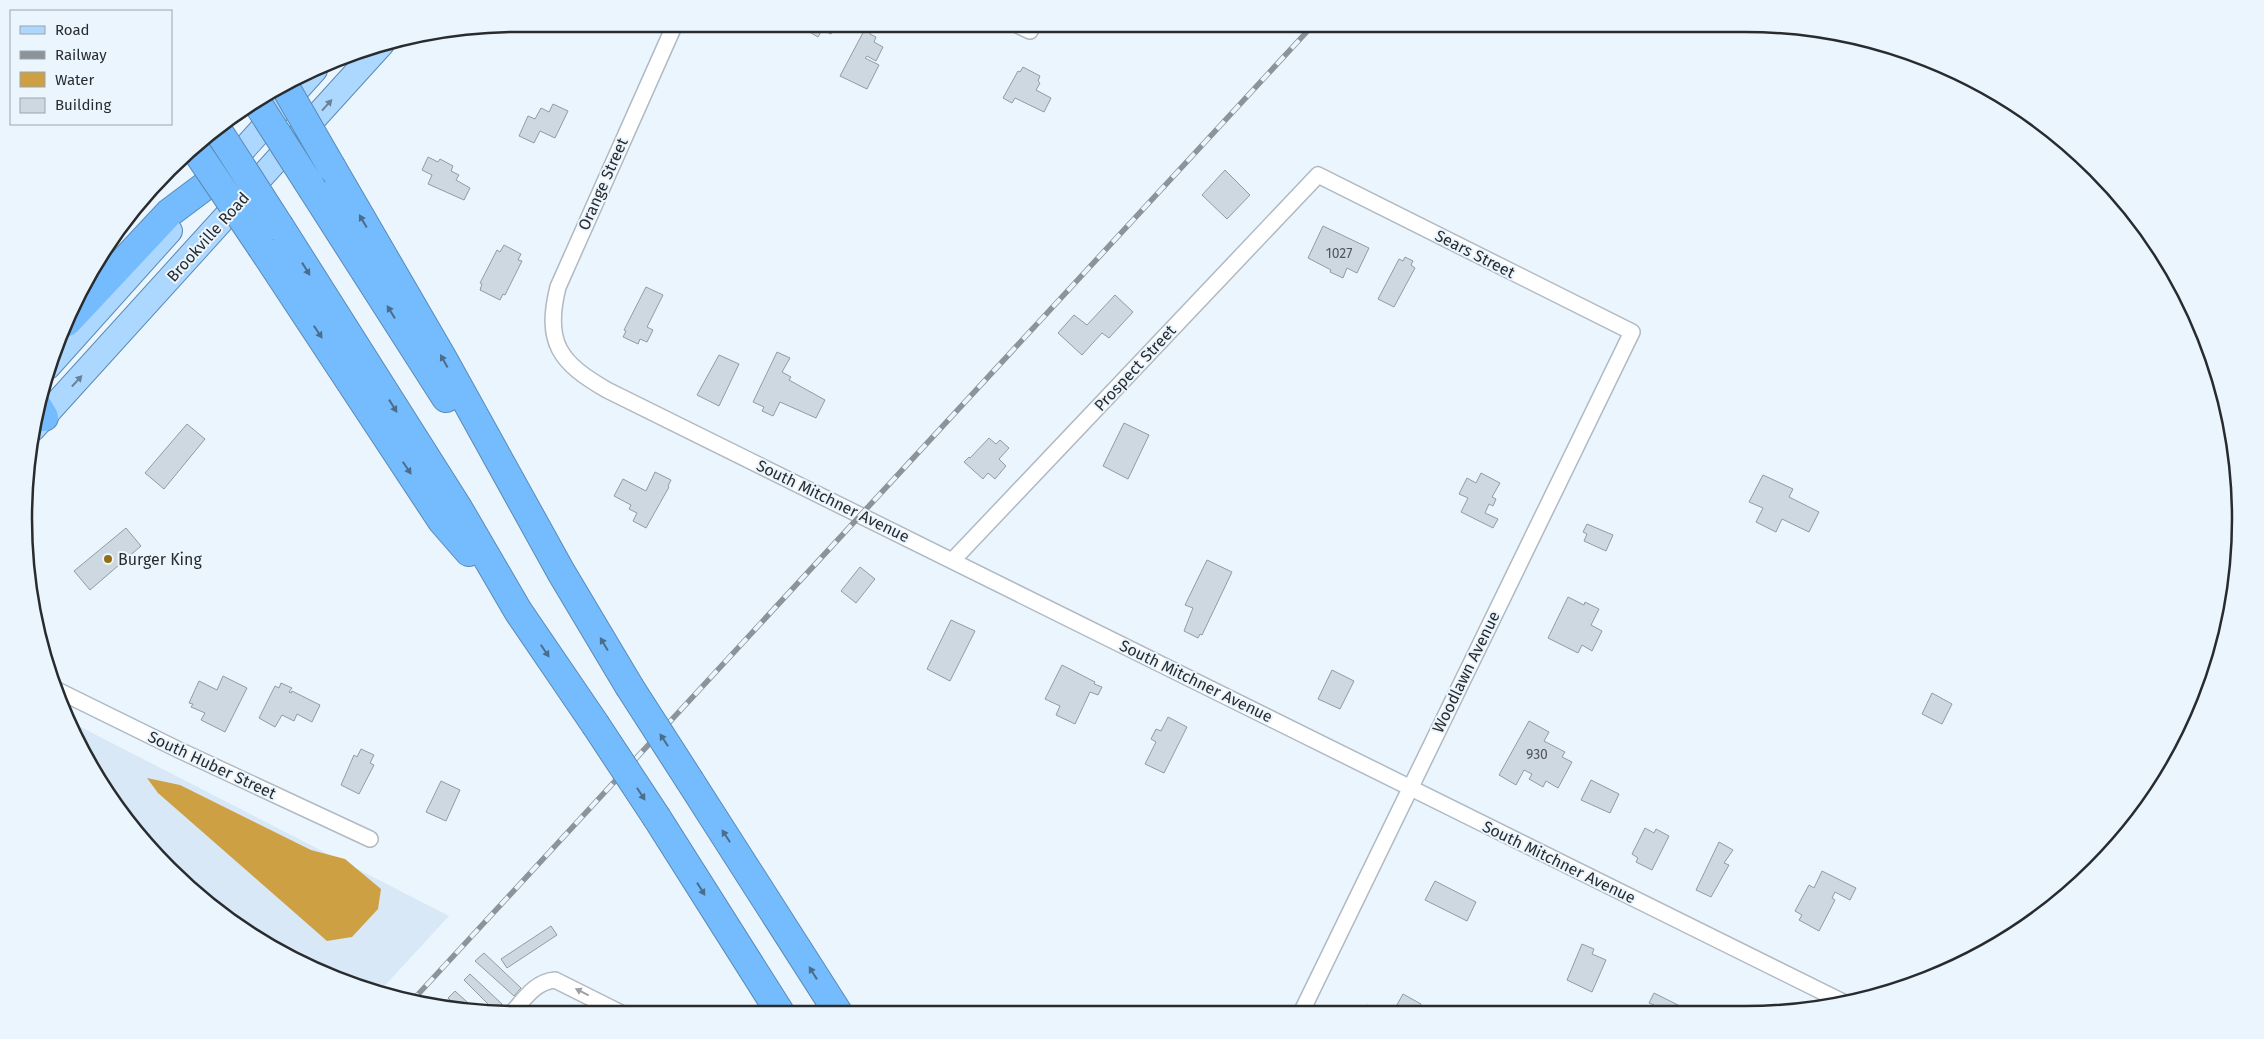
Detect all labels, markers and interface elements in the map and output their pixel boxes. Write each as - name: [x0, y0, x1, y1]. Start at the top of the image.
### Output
- legend: [10, 10, 172, 125]
- text: Road: [55, 21, 90, 39]
- text: Railway: [55, 46, 107, 64]
- text: Water: [55, 71, 94, 89]
- text: Building: [55, 96, 111, 114]
- one-way arrow: [321, 100, 333, 112]
- street label: Orange Street: [574, 135, 632, 233]
- street label: Brookville Road: [163, 188, 253, 286]
- one-way arrow: [358, 214, 367, 227]
- street label: Sears Street: [1432, 226, 1518, 282]
- house number: 1027: [1326, 245, 1352, 262]
- one-way arrow: [302, 262, 311, 275]
- one-way arrow: [386, 305, 395, 319]
- street label: Prospect Street: [1090, 321, 1180, 415]
- one-way arrow: [313, 326, 323, 339]
- one-way arrow: [440, 355, 449, 368]
- one-way arrow: [71, 376, 83, 388]
- one-way arrow: [389, 399, 398, 412]
- street label: South Mitchner Avenue: [753, 456, 913, 546]
- one-way arrow: [403, 461, 412, 475]
- place label: Burger King: [118, 550, 202, 569]
- marker: Burger King: [102, 553, 114, 565]
- street label: Woodlawn Avenue: [1428, 608, 1504, 736]
- street label: South Mitchner Avenue: [1116, 636, 1276, 726]
- one-way arrow: [600, 637, 609, 650]
- one-way arrow: [540, 645, 550, 658]
- street label: South Huber Street: [145, 727, 279, 803]
- one-way arrow: [659, 733, 668, 747]
- house number: 930: [1526, 746, 1548, 763]
- one-way arrow: [636, 787, 646, 801]
- street label: South Mitchner Avenue: [1479, 817, 1639, 907]
- one-way arrow: [721, 829, 730, 843]
- one-way arrow: [697, 882, 706, 896]
- one-way arrow: [808, 966, 818, 980]
- one-way arrow: [575, 988, 589, 996]

